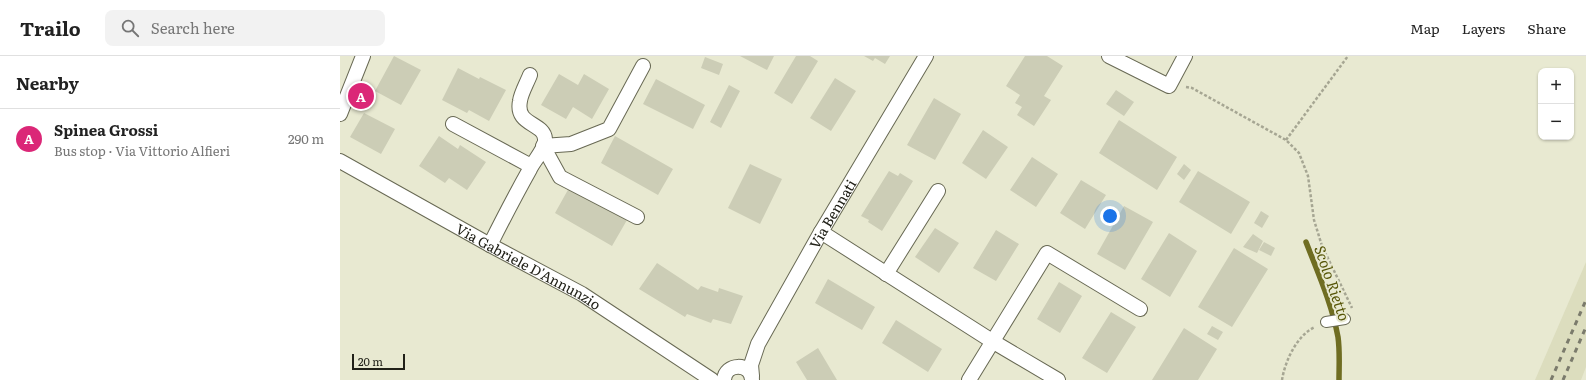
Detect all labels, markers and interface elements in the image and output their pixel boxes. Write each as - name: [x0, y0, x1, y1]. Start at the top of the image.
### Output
- search box: [105, 10, 385, 46]
- text: Trailo: [20, 14, 81, 42]
- text: Search here: [151, 16, 235, 39]
- icon: search: [119, 17, 141, 39]
- text: Map: [1410, 18, 1440, 38]
- text: Layers: [1462, 18, 1505, 38]
- text: Share: [1527, 18, 1566, 38]
- map controls: [1538, 68, 1574, 140]
- button: +: [1538, 68, 1574, 104]
- text: Nearby: [16, 70, 79, 95]
- pin: A: [348, 81, 374, 111]
- button: −: [1538, 104, 1574, 140]
- text: Spinea Grossi: [54, 118, 158, 141]
- text: A: [24, 129, 34, 148]
- text: 290 m: [288, 129, 324, 148]
- text: Bus stop · Via Vittorio Alfieri: [54, 141, 230, 160]
- street label: Via Bennati: [804, 175, 861, 252]
- your location: [1100, 206, 1120, 226]
- street label: Via Gabriele D'Annunzio: [453, 218, 605, 314]
- water label: Scolo Rietto: [1309, 242, 1357, 324]
- scale bar: [352, 352, 405, 371]
- text: 20 m: [358, 353, 383, 369]

